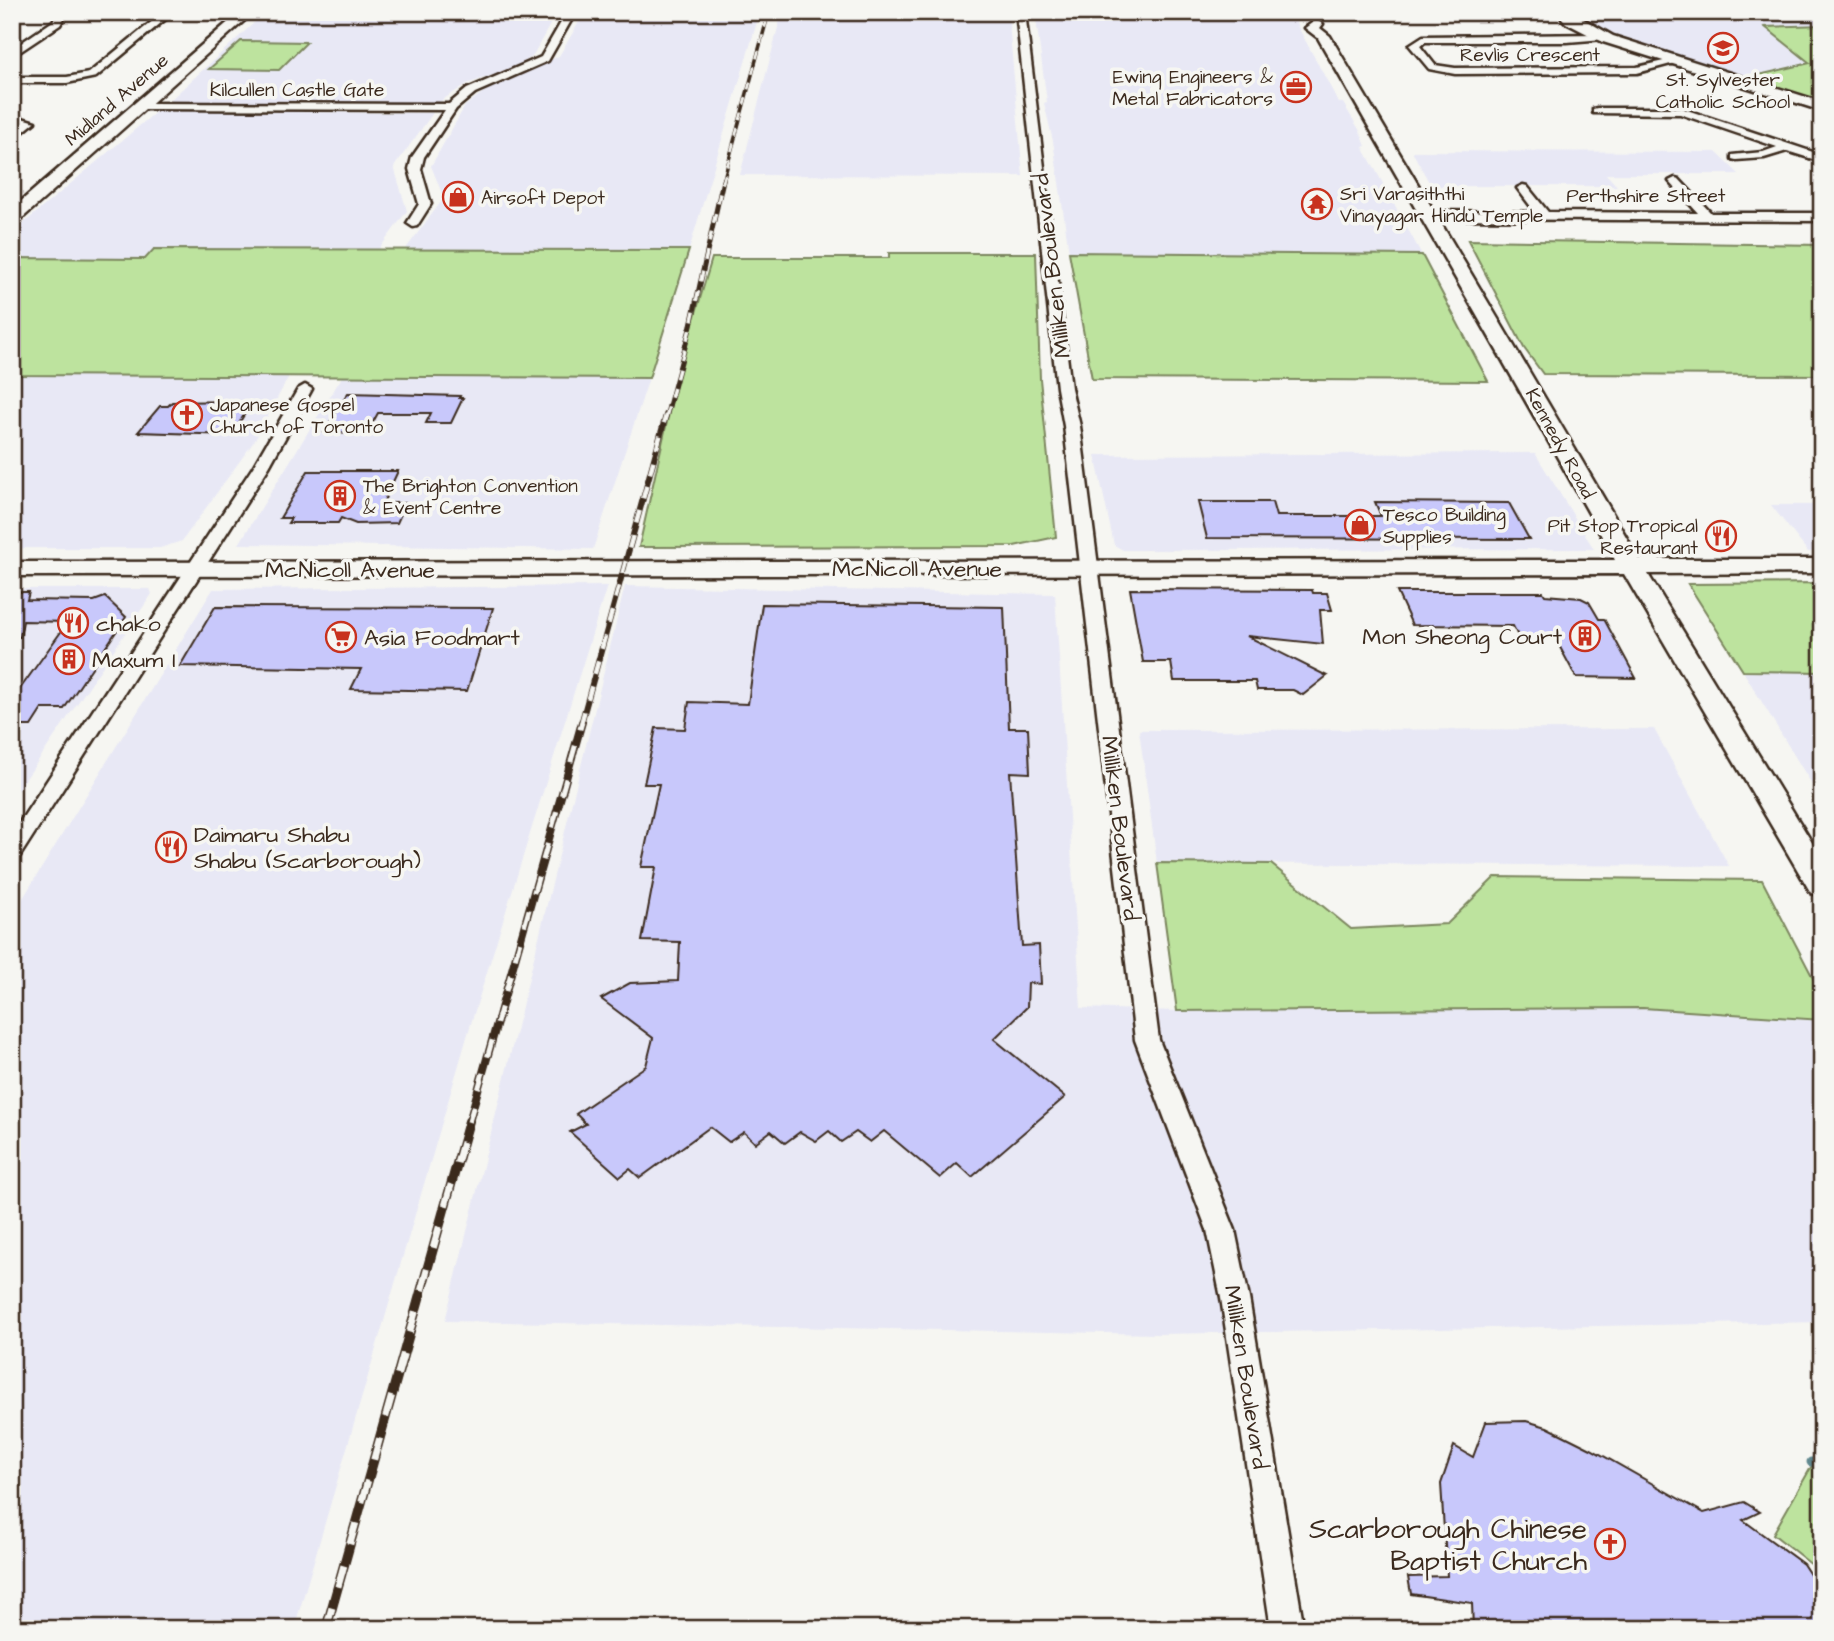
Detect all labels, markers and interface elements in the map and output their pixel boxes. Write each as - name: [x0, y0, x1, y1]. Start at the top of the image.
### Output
- school or university icon: St. Sylvester Catholic School: [1706, 31, 1740, 65]
- street label: Revlis Crescent: [1460, 42, 1600, 69]
- street label: Midland Avenue: [59, 47, 175, 153]
- place label: Ewing Engineers & Metal Fabricators: [1112, 64, 1273, 113]
- place label: St. Sylvester Catholic School: [1656, 67, 1790, 116]
- office icon: Ewing Engineers & Metal Fabricators: [1279, 70, 1313, 104]
- street label: Kilcullen Castle Gate: [210, 77, 384, 104]
- street label: Milliken Boulevard: [1025, 172, 1079, 360]
- shop icon: Airsoft Depot: [441, 180, 475, 214]
- place label: Sri Varasiththi Vinayagar Hindu Temple: [1340, 181, 1543, 231]
- street label: Perthshire Street: [1567, 183, 1726, 210]
- place label: Airsoft Depot: [481, 185, 605, 212]
- temple icon: Sri Varasiththi Vinayagar Hindu Temple: [1300, 187, 1334, 221]
- street label: Kennedy Road: [1517, 384, 1601, 505]
- place label: Japanese Gospel Church of Toronto: [210, 392, 383, 441]
- church icon: Japanese Gospel Church of Toronto: [170, 398, 204, 432]
- place label: The Brighton Convention & Event Centre: [363, 473, 578, 522]
- building icon: The Brighton Convention & Event Centre: [323, 479, 357, 513]
- place label: Tesco Building Supplies: [1383, 502, 1506, 551]
- shop icon: Tesco Building Supplies: [1343, 508, 1377, 542]
- place label: Pit Stop Tropical Restaurant: [1548, 513, 1698, 562]
- restaurant icon: Pit Stop Tropical Restaurant: [1704, 519, 1738, 553]
- street label: McNicoll Avenue: [832, 553, 1002, 585]
- street label: McNicoll Avenue: [265, 554, 435, 586]
- restaurant icon: chako: [56, 606, 90, 640]
- place label: chako: [96, 608, 161, 640]
- building icon: Mon Sheong Court: [1568, 619, 1602, 653]
- supermarket icon: Asia Foodmart: [324, 620, 358, 654]
- place label: Mon Sheong Court: [1362, 621, 1563, 654]
- place label: Asia Foodmart: [364, 622, 521, 654]
- building icon: Maxum I: [52, 642, 86, 676]
- place label: Maxum I: [92, 644, 176, 676]
- street label: Milliken Boulevard: [1093, 734, 1147, 922]
- place label: Daimaru Shabu Shabu (Scarborough): [194, 819, 421, 878]
- restaurant icon: Daimaru Shabu Shabu (Scarborough): [154, 830, 188, 864]
- street label: Milliken Boulevard: [1216, 1283, 1276, 1472]
- place label: Scarborough Chinese Baptist Church: [1309, 1510, 1587, 1581]
- church icon: Scarborough Chinese Baptist Church: [1593, 1527, 1627, 1561]

